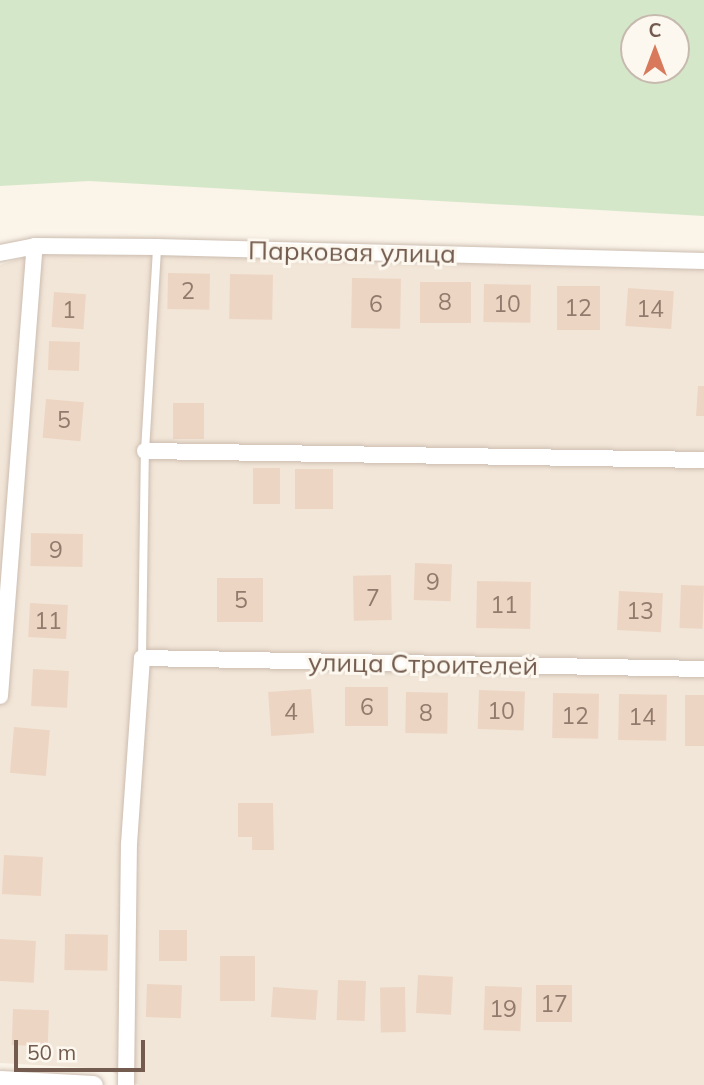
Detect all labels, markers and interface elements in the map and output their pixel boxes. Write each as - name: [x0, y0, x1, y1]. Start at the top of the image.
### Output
- north arrow: [620, 14, 690, 84]
- text: С: [648, 18, 662, 42]
- street label: Парковая улица: [248, 235, 456, 269]
- house number: 2: [181, 277, 195, 305]
- house number: 8: [438, 288, 452, 316]
- house number: 6: [369, 290, 383, 318]
- house number: 10: [493, 290, 521, 318]
- house number: 12: [564, 294, 592, 322]
- house number: 14: [636, 295, 664, 323]
- house number: 1: [62, 296, 76, 324]
- house number: 5: [57, 406, 71, 434]
- house number: 9: [49, 536, 63, 564]
- house number: 9: [426, 568, 440, 596]
- house number: 7: [366, 584, 380, 612]
- house number: 5: [234, 586, 248, 614]
- house number: 11: [490, 591, 518, 619]
- house number: 13: [626, 597, 654, 625]
- house number: 11: [34, 607, 62, 635]
- street label: улица Строителей: [308, 646, 538, 682]
- house number: 6: [360, 693, 374, 721]
- house number: 10: [487, 697, 515, 725]
- house number: 4: [284, 698, 298, 726]
- house number: 8: [419, 699, 433, 727]
- house number: 12: [561, 702, 589, 730]
- house number: 14: [628, 703, 656, 731]
- house number: 17: [540, 990, 568, 1018]
- house number: 19: [489, 995, 517, 1023]
- scale bar: [18, 1026, 149, 1070]
- text: 50 m: [27, 1039, 76, 1065]

